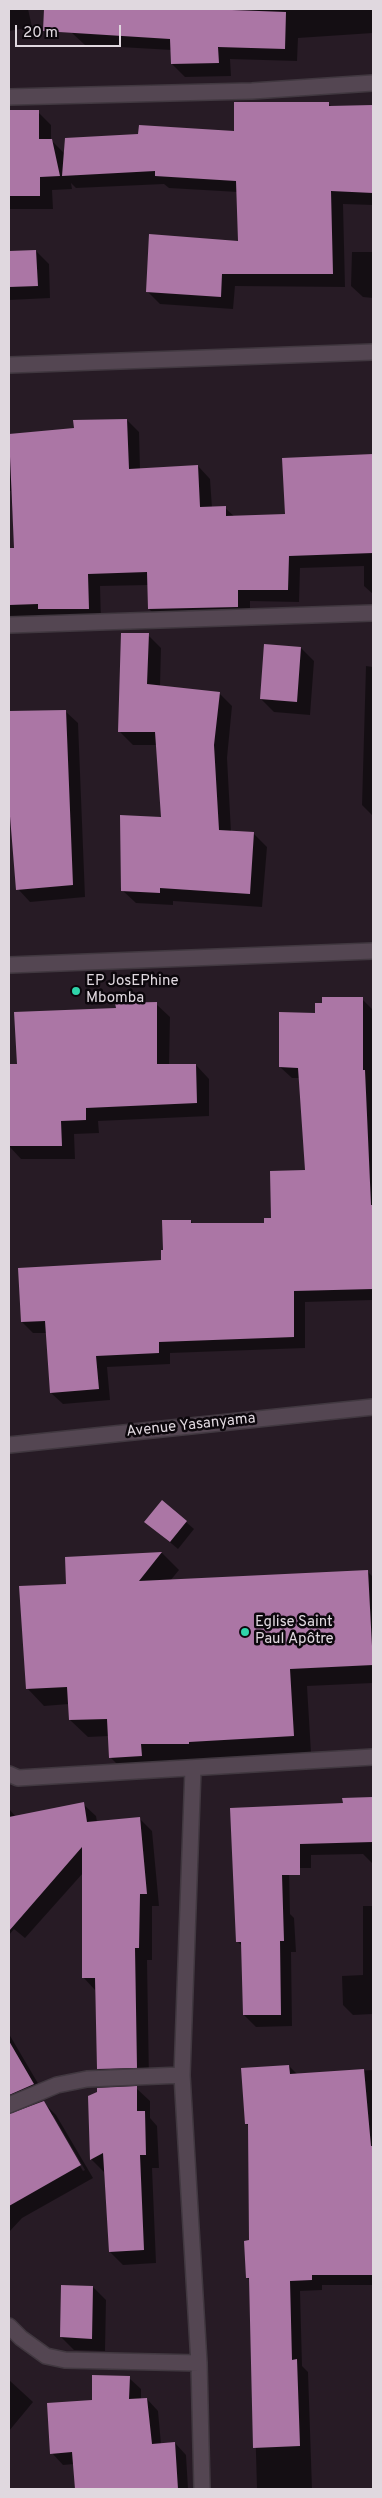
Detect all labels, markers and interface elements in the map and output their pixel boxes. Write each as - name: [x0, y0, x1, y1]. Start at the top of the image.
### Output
- scale bar: [18, 15, 124, 47]
- text: 20 m: [23, 24, 58, 43]
- place label: EP JosEPhine Mbomba: [86, 973, 179, 1008]
- marker: EP JosEPhine Mbomba: [70, 985, 82, 997]
- street label: Avenue Yasanyama: [125, 1410, 257, 1442]
- place label: Eglise Saint Paul Apôtre: [255, 1614, 334, 1649]
- marker: Eglise Saint Paul Apôtre: [239, 1626, 251, 1638]

